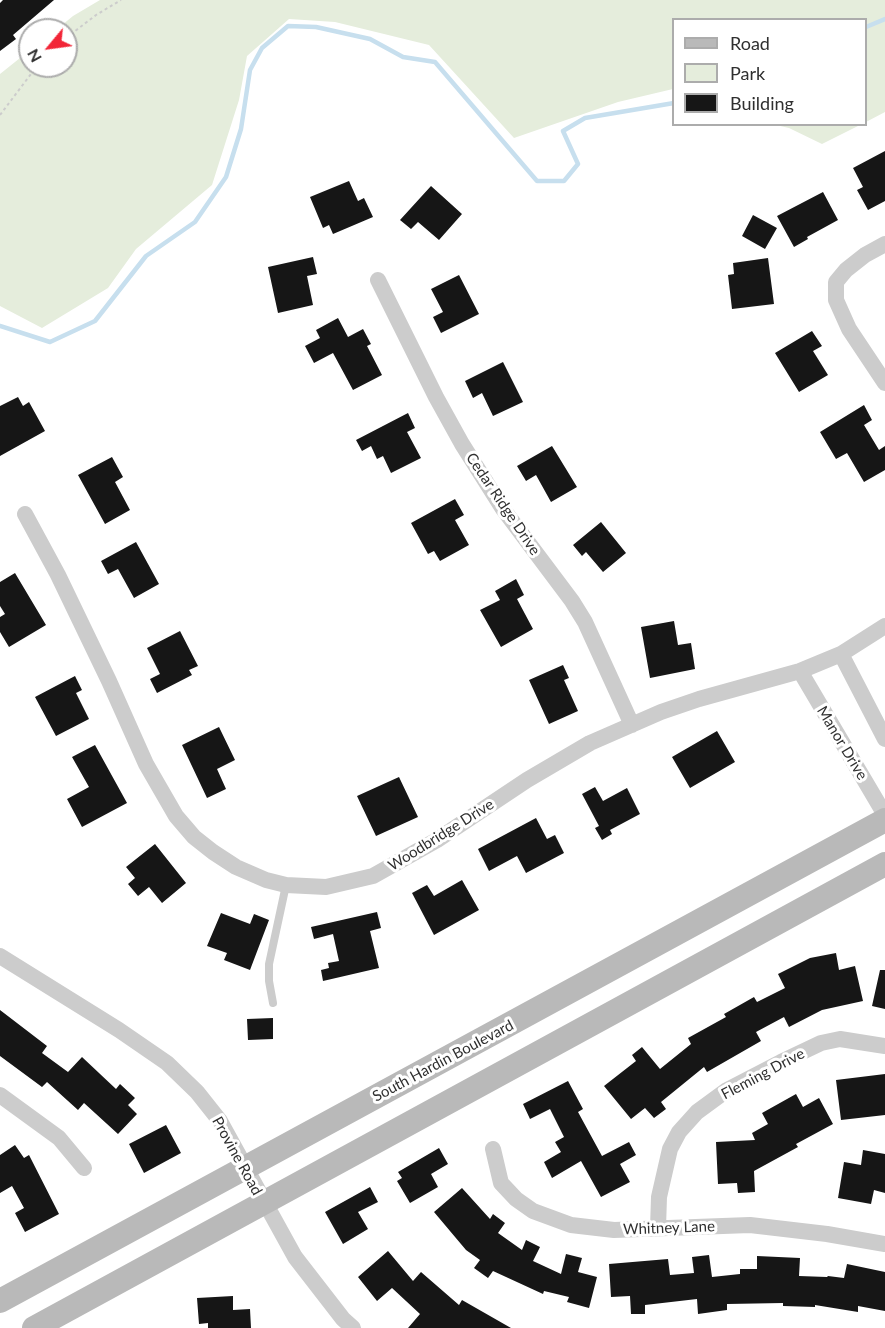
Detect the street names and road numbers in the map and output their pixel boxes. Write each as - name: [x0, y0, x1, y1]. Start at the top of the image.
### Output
- street label: Cedar Ridge Drive: [462, 449, 544, 559]
- street label: Manor Drive: [813, 703, 871, 783]
- street label: Woodbridge Drive: [385, 795, 497, 875]
- street label: South Hardin Boulevard: [369, 1016, 517, 1106]
- street label: Fleming Drive: [718, 1045, 808, 1103]
- street label: Provine Road: [208, 1114, 266, 1198]
- street label: Whitney Lane: [623, 1217, 715, 1239]

